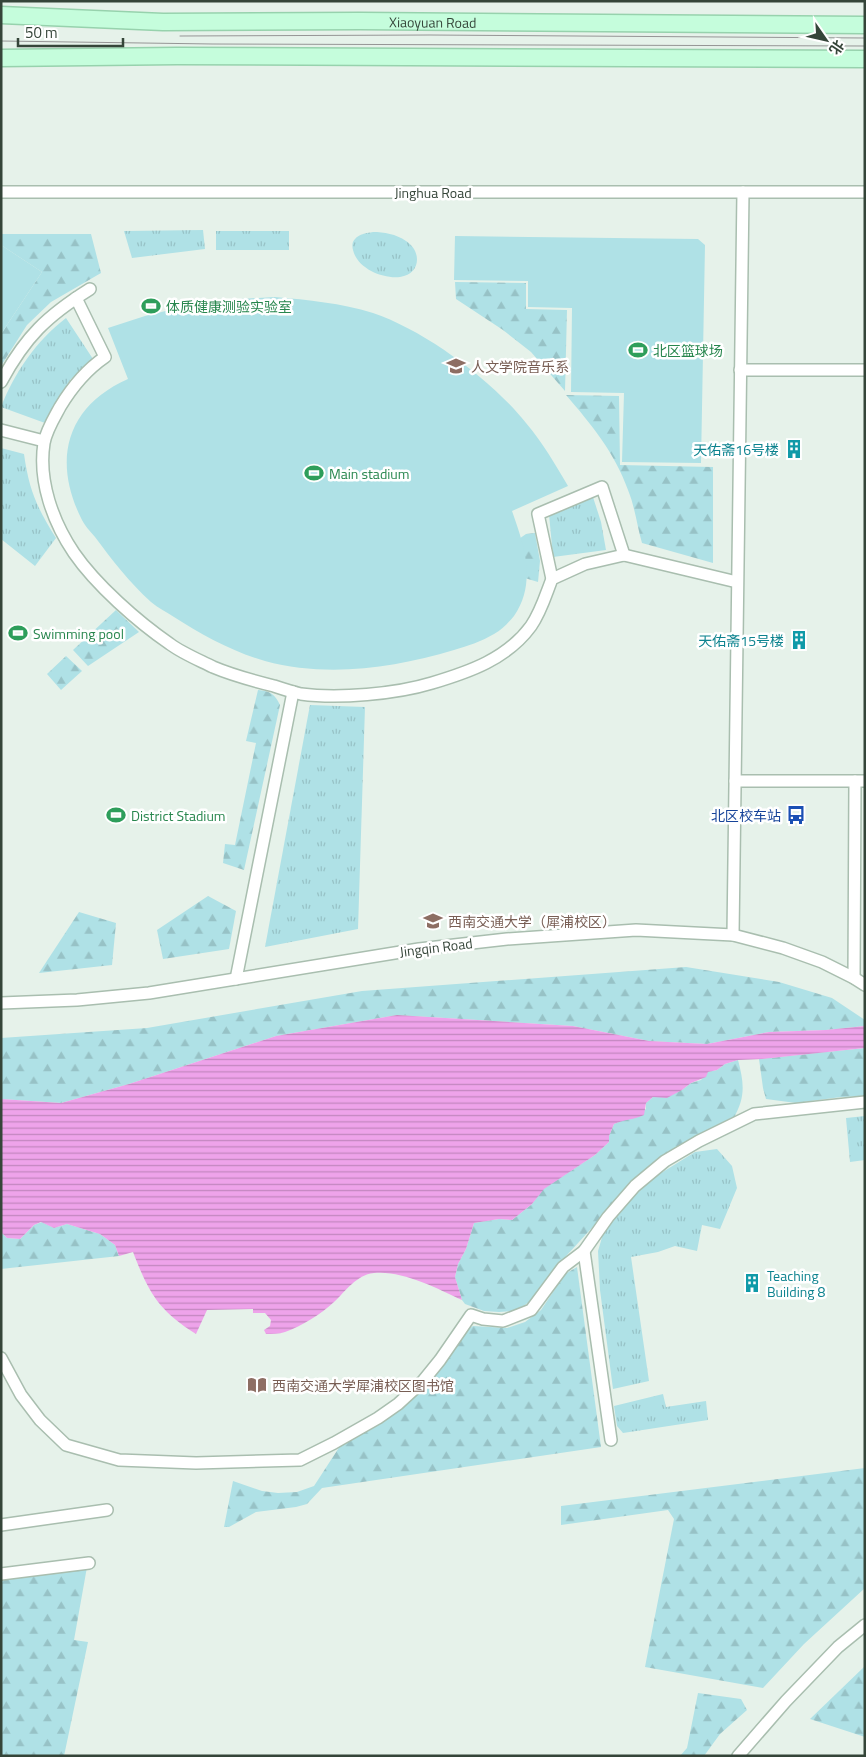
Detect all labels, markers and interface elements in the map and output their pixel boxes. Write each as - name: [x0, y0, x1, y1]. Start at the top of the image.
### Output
- street label: Xiaoyuan Road: [389, 11, 477, 32]
- scale bar: [18, 15, 122, 47]
- north arrow: [801, 15, 851, 65]
- text: 50 m: [25, 21, 58, 44]
- text: 北: [825, 36, 850, 59]
- street label: Jinghua Road: [394, 182, 472, 203]
- sports icon: 体质健康测验实验室: [140, 295, 162, 317]
- place label: 体质健康测验实验室: [166, 296, 292, 317]
- sports icon: 北区篮球场: [627, 339, 649, 361]
- place label: 北区篮球场: [653, 340, 723, 361]
- school or university icon: 人文学院音乐系: [445, 355, 467, 377]
- place label: 人文学院音乐系: [471, 356, 569, 377]
- building icon: 天佑斋16号楼: [783, 438, 805, 460]
- place label: 天佑斋16号楼: [693, 439, 779, 460]
- sports icon: Main stadium: [303, 462, 325, 484]
- place label: Main stadium: [329, 463, 410, 484]
- sports icon: Swimming pool: [7, 622, 29, 644]
- place label: Swimming pool: [33, 623, 124, 644]
- building icon: 天佑斋15号楼: [788, 629, 810, 651]
- place label: 天佑斋15号楼: [698, 630, 784, 651]
- sports icon: District Stadium: [105, 804, 127, 826]
- bus stop icon: 北区校车站: [785, 804, 807, 826]
- place label: District Stadium: [131, 805, 226, 826]
- place label: 北区校车站: [711, 805, 781, 826]
- school or university icon: 西南交通大学（犀浦校区）: [422, 910, 444, 932]
- place label: 西南交通大学（犀浦校区）: [448, 911, 616, 932]
- street label: Jingqin Road: [398, 932, 474, 962]
- place label: Teaching Building 8: [767, 1265, 826, 1302]
- building icon: Teaching Building 8: [741, 1272, 763, 1294]
- library icon: 西南交通大学犀浦校区图书馆: [246, 1374, 268, 1396]
- place label: 西南交通大学犀浦校区图书馆: [272, 1375, 454, 1396]

